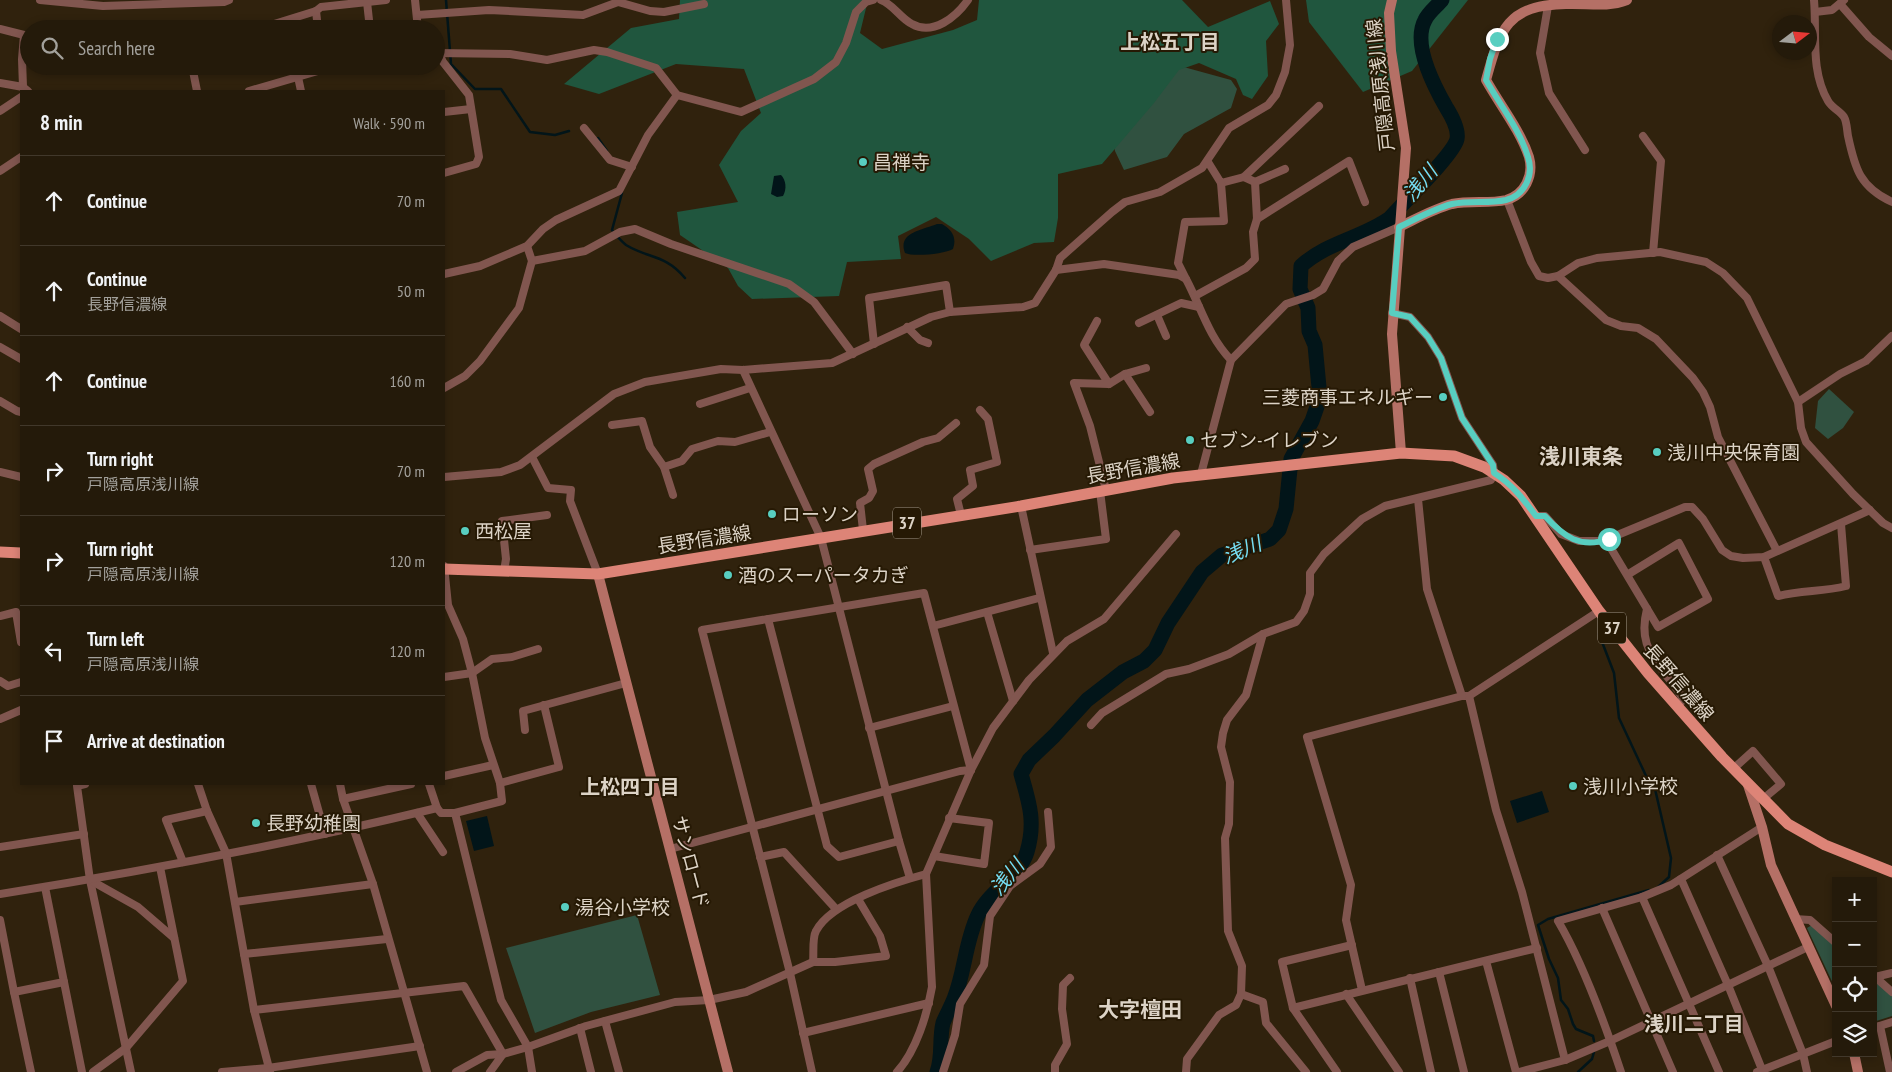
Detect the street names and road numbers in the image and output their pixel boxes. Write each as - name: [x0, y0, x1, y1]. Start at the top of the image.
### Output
- street label: 戸隠高原浅川線: [1361, 18, 1399, 152]
- street label: 長野信濃線: [1084, 448, 1182, 488]
- road number: 37: [893, 508, 921, 538]
- street label: 長野信濃線: [655, 520, 753, 558]
- road number: 37: [1598, 612, 1626, 644]
- street label: 長野信濃線: [1639, 638, 1719, 726]
- street label: サンロード: [667, 813, 715, 911]

